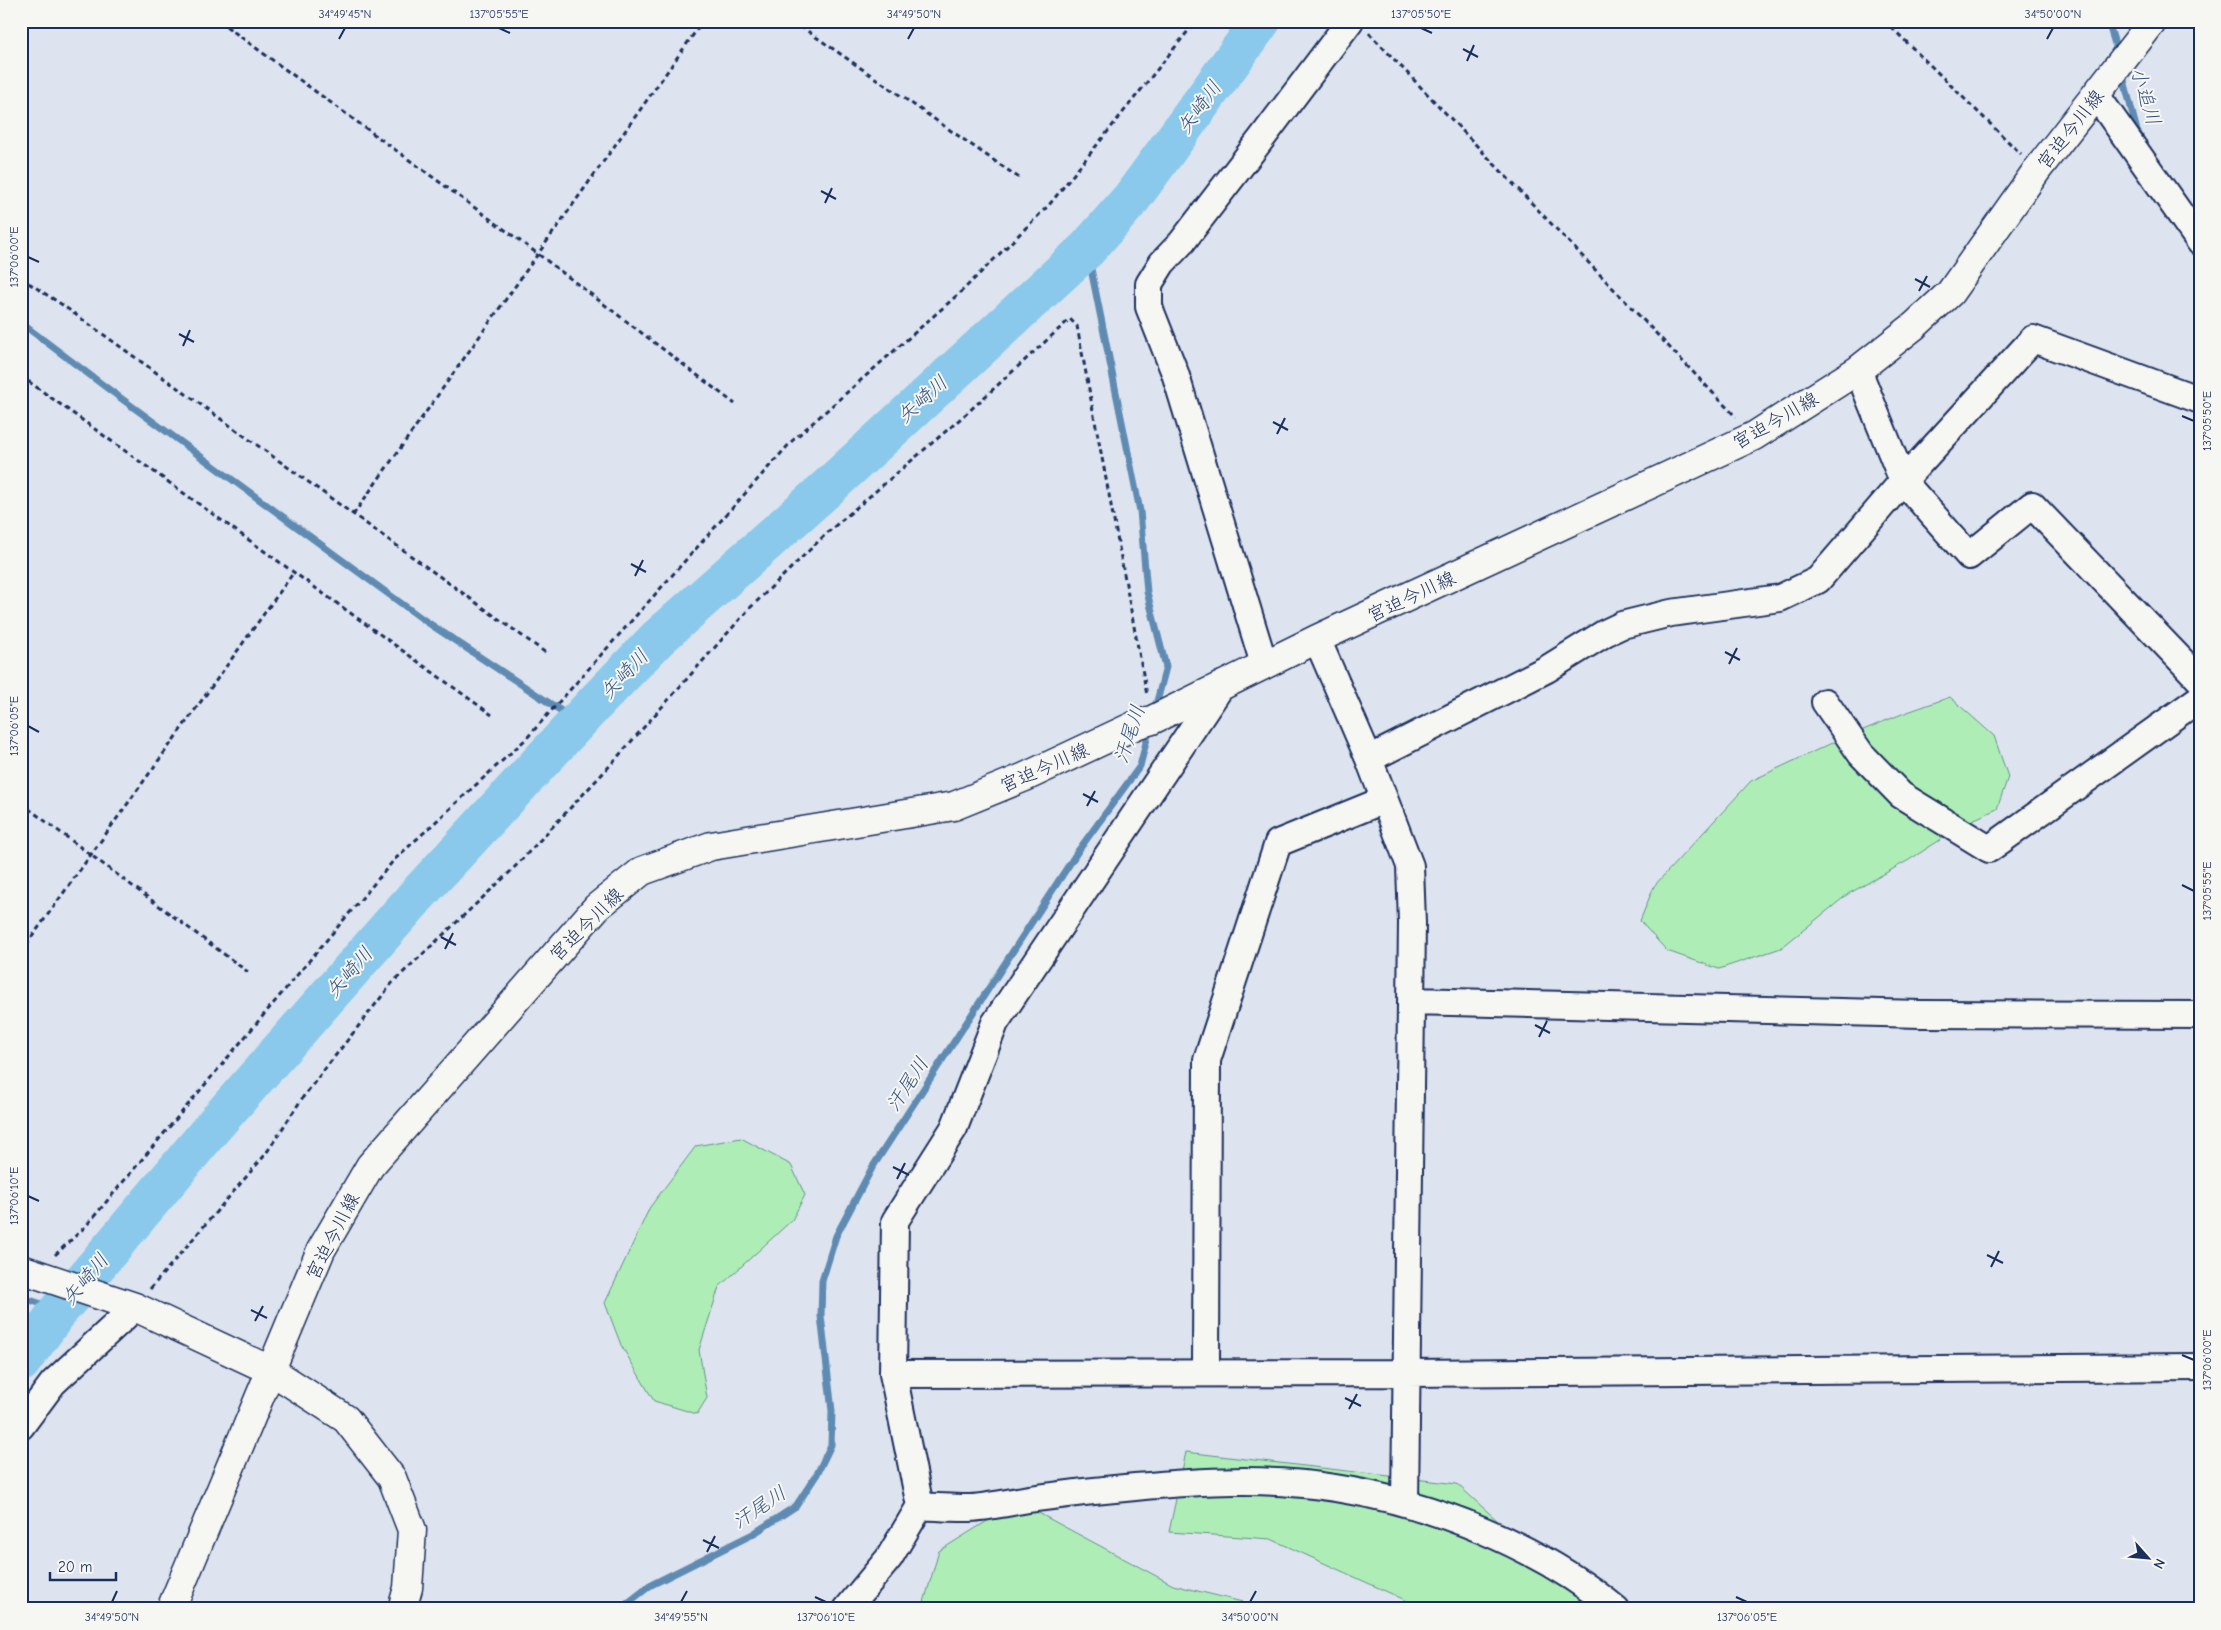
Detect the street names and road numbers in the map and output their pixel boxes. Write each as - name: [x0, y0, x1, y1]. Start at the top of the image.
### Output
- street label: 宮迫今川線: [2033, 85, 2109, 174]
- street label: 宮迫今川線: [1729, 388, 1822, 454]
- street label: 宮迫今川線: [1364, 567, 1459, 627]
- street label: 宮迫今川線: [997, 739, 1092, 797]
- street label: 宮迫今川線: [545, 883, 628, 966]
- street label: 宮迫今川線: [302, 1189, 364, 1284]

